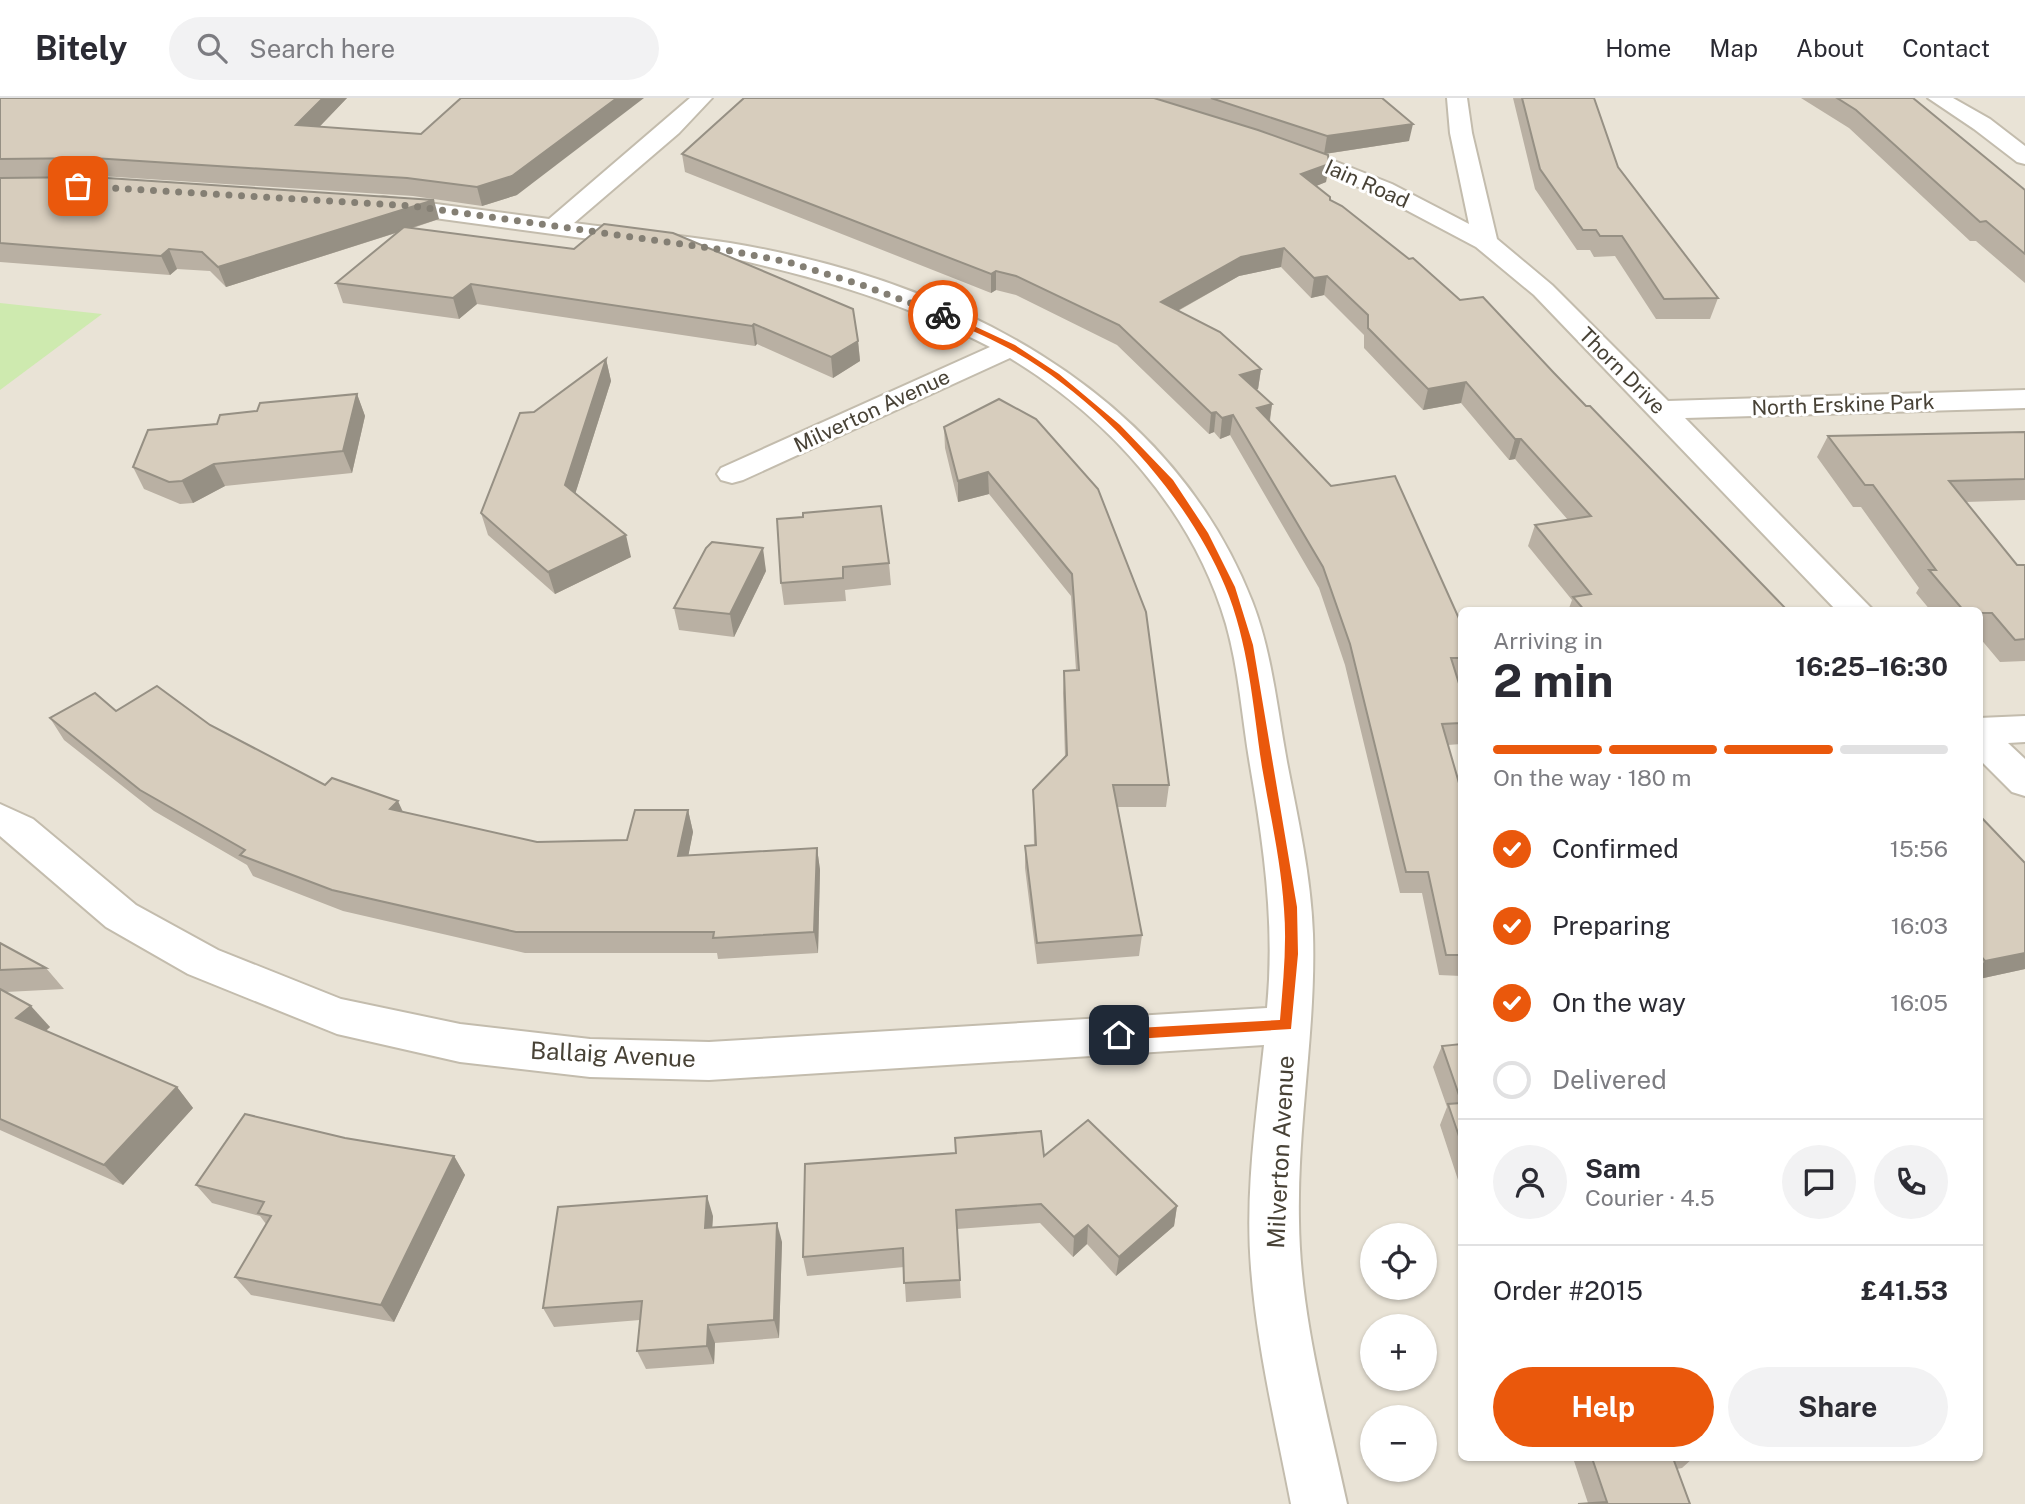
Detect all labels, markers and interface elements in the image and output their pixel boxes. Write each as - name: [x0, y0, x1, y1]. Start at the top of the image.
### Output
- search box: [169, 17, 659, 80]
- text: Bitely: [35, 29, 127, 67]
- icon: search: [193, 29, 231, 67]
- text: Search here: [249, 33, 395, 64]
- text: Home: [1605, 34, 1671, 62]
- text: Map: [1709, 34, 1758, 62]
- text: About: [1796, 34, 1864, 62]
- text: Contact: [1902, 34, 1990, 62]
- street label: Iain Road: [1321, 154, 1413, 213]
- pin: [48, 156, 108, 216]
- icon: bag: [59, 167, 97, 205]
- courier: [908, 280, 978, 350]
- icon: bike: [924, 296, 962, 334]
- street label: Thorn Drive: [1574, 322, 1671, 419]
- street label: Milverton Avenue: [790, 363, 954, 458]
- street label: North Erskine Park: [1751, 389, 1935, 420]
- text: Arriving in: [1493, 627, 1603, 654]
- text: 16:25–16:30: [1795, 651, 1948, 682]
- text: 2 min: [1493, 653, 1613, 707]
- text: On the way · 180 m: [1493, 764, 1691, 791]
- icon: check: [1493, 830, 1531, 868]
- text: Confirmed: [1552, 833, 1679, 864]
- text: 15:56: [1890, 835, 1948, 862]
- icon: check: [1493, 907, 1531, 945]
- text: Preparing: [1552, 910, 1671, 941]
- text: 16:03: [1891, 912, 1948, 939]
- icon: check: [1493, 984, 1531, 1022]
- text: On the way: [1552, 987, 1686, 1018]
- text: 16:05: [1890, 989, 1948, 1016]
- pin: [1089, 1005, 1149, 1065]
- icon: home: [1100, 1016, 1138, 1054]
- street label: Ballaig Avenue: [530, 1036, 697, 1072]
- street label: Milverton Avenue: [1261, 1055, 1299, 1249]
- text: Delivered: [1552, 1064, 1667, 1095]
- button: person: [1493, 1145, 1567, 1219]
- button: chat: [1782, 1145, 1856, 1219]
- button: phone: [1874, 1145, 1948, 1219]
- text: Sam: [1585, 1153, 1641, 1184]
- text: Courier · 4.5: [1585, 1184, 1715, 1211]
- map controls: [1360, 1223, 1437, 1482]
- button: locate: [1360, 1223, 1437, 1300]
- text: Order #2015: [1493, 1275, 1643, 1306]
- text: £41.53: [1861, 1275, 1948, 1306]
- button: +: [1360, 1314, 1437, 1391]
- button: Help: [1493, 1367, 1714, 1447]
- button: Share: [1728, 1367, 1948, 1447]
- button: −: [1360, 1405, 1437, 1482]

